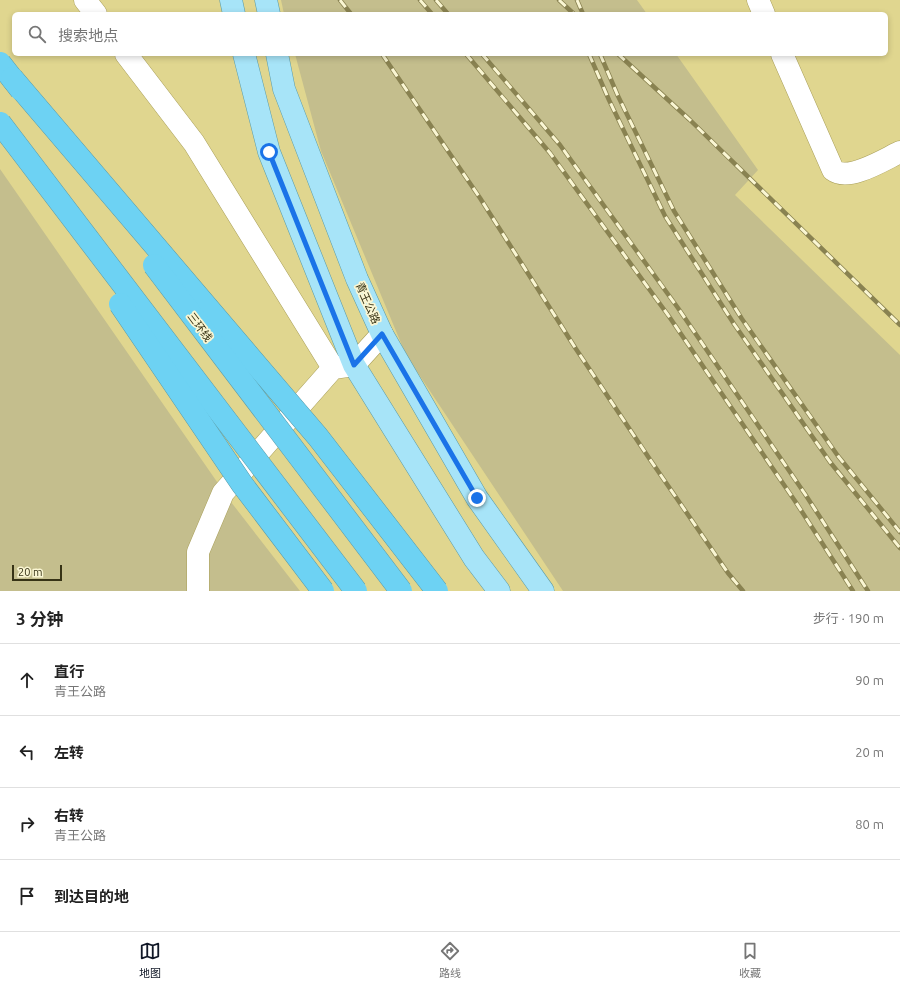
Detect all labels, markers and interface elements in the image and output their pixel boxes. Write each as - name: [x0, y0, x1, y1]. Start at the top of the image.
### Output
- search box: [12, 12, 888, 56]
- icon: search: [26, 23, 48, 45]
- text: 搜索地点: [58, 27, 118, 44]
- route start: [260, 143, 278, 161]
- street label: 青王公路: [354, 280, 382, 326]
- street label: 三环线: [185, 310, 215, 344]
- route end: [468, 489, 486, 507]
- scale bar: [12, 563, 62, 582]
- text: 20 m: [18, 566, 42, 578]
- text: 3 分钟: [16, 609, 64, 628]
- text: 步行 · 190 m: [813, 611, 884, 625]
- text: 直行: [54, 663, 84, 680]
- icon: ahead: [16, 669, 38, 691]
- text: 90 m: [855, 673, 884, 687]
- text: 青王公路: [54, 684, 106, 698]
- icon: left: [16, 741, 38, 763]
- text: 左转: [54, 744, 84, 761]
- text: 20 m: [855, 745, 884, 759]
- text: 右转: [54, 807, 84, 824]
- icon: right: [16, 813, 38, 835]
- text: 80 m: [855, 817, 884, 831]
- text: 青王公路: [54, 828, 106, 842]
- icon: arrive: [16, 885, 38, 907]
- text: 到达目的地: [54, 888, 129, 905]
- tab: 地图: [139, 940, 161, 980]
- tab: 路线: [439, 940, 461, 980]
- tab: 收藏: [739, 940, 761, 980]

